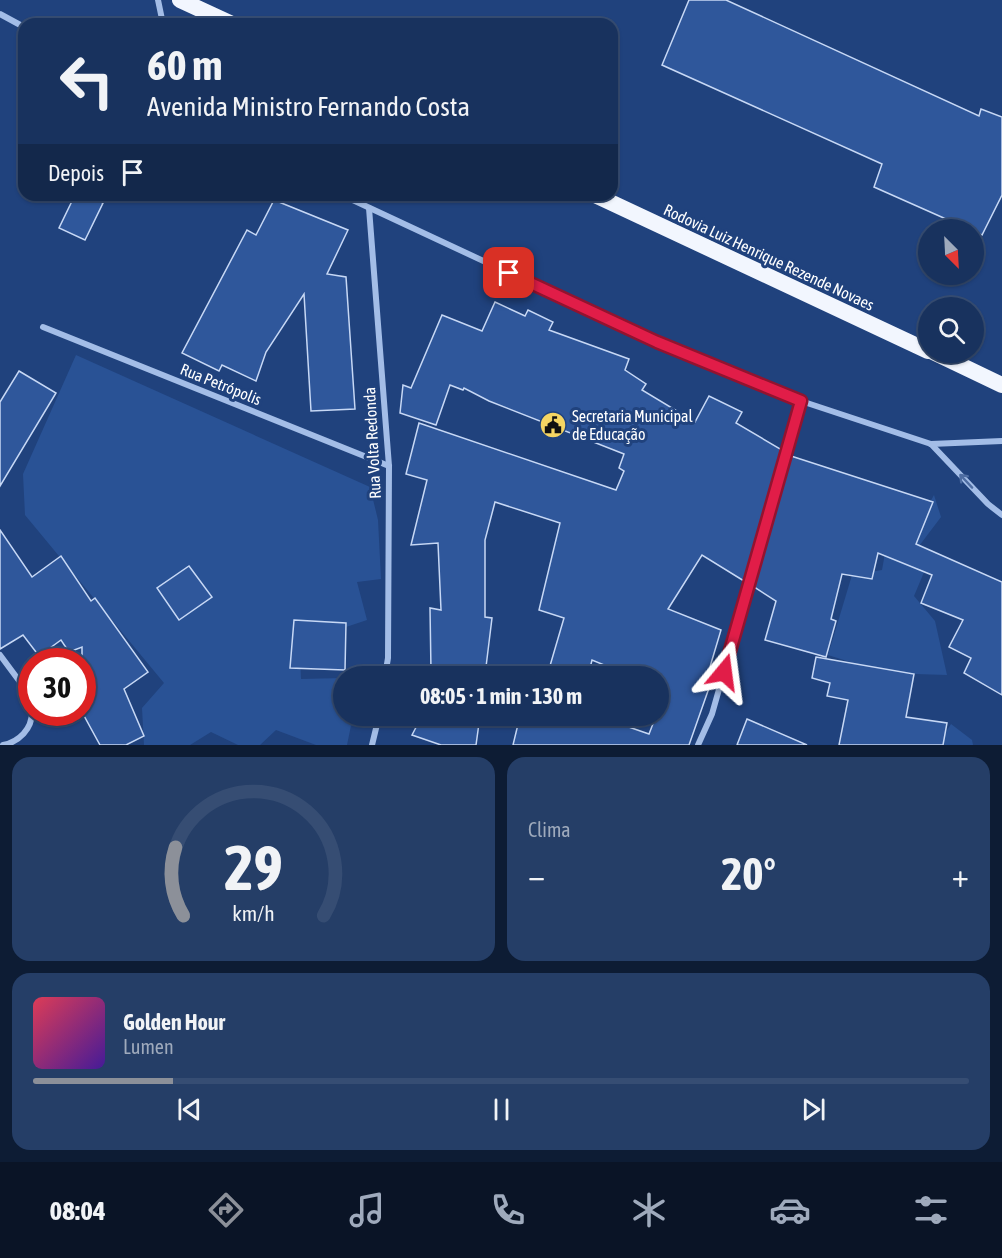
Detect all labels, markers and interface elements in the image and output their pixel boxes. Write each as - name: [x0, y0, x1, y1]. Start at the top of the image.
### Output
- text: 60 m: [147, 41, 222, 89]
- icon: left: [48, 42, 126, 120]
- text: Avenida Ministro Fernando Costa: [147, 91, 470, 122]
- icon: arrive: [116, 156, 149, 189]
- text: Depois: [48, 160, 104, 186]
- street label: Rodovia Luiz Henrique Rezende Novaes: [661, 200, 877, 315]
- north arrow: [918, 219, 984, 285]
- map controls: [918, 219, 984, 363]
- pin: [483, 247, 534, 298]
- icon: arrive: [492, 256, 525, 289]
- button: search: [918, 297, 984, 363]
- street label: Rua Petrópolis: [177, 360, 264, 409]
- street label: Rua Volta Redonda: [360, 387, 384, 499]
- place label: Secretaria Municipal de Educação: [572, 407, 693, 444]
- public building icon: Secretaria Municipal de Educação: [538, 410, 568, 440]
- one-way arrow: [958, 473, 973, 488]
- position arrow: [692, 640, 756, 704]
- speed limit sign: 30: [18, 648, 96, 726]
- text: 08:05 · 1 min · 130 m: [420, 683, 582, 709]
- text: Clima: [528, 818, 571, 841]
- text: 29: [224, 832, 283, 903]
- text: 20°: [721, 848, 776, 900]
- text: −: [528, 856, 545, 894]
- text: +: [952, 856, 969, 894]
- text: km/h: [232, 901, 275, 926]
- text: Golden Hour: [123, 1009, 225, 1035]
- text: Lumen: [123, 1035, 174, 1058]
- icon: previous: [173, 1093, 206, 1126]
- icon: pause: [485, 1093, 518, 1126]
- icon: next: [797, 1093, 830, 1126]
- icon: directions: [205, 1189, 247, 1231]
- icon: music: [346, 1189, 388, 1231]
- icon: phone: [487, 1189, 529, 1231]
- icon: climate: [628, 1189, 670, 1231]
- icon: car: [769, 1189, 811, 1231]
- icon: filters: [910, 1189, 952, 1231]
- text: 08:04: [50, 1195, 106, 1226]

